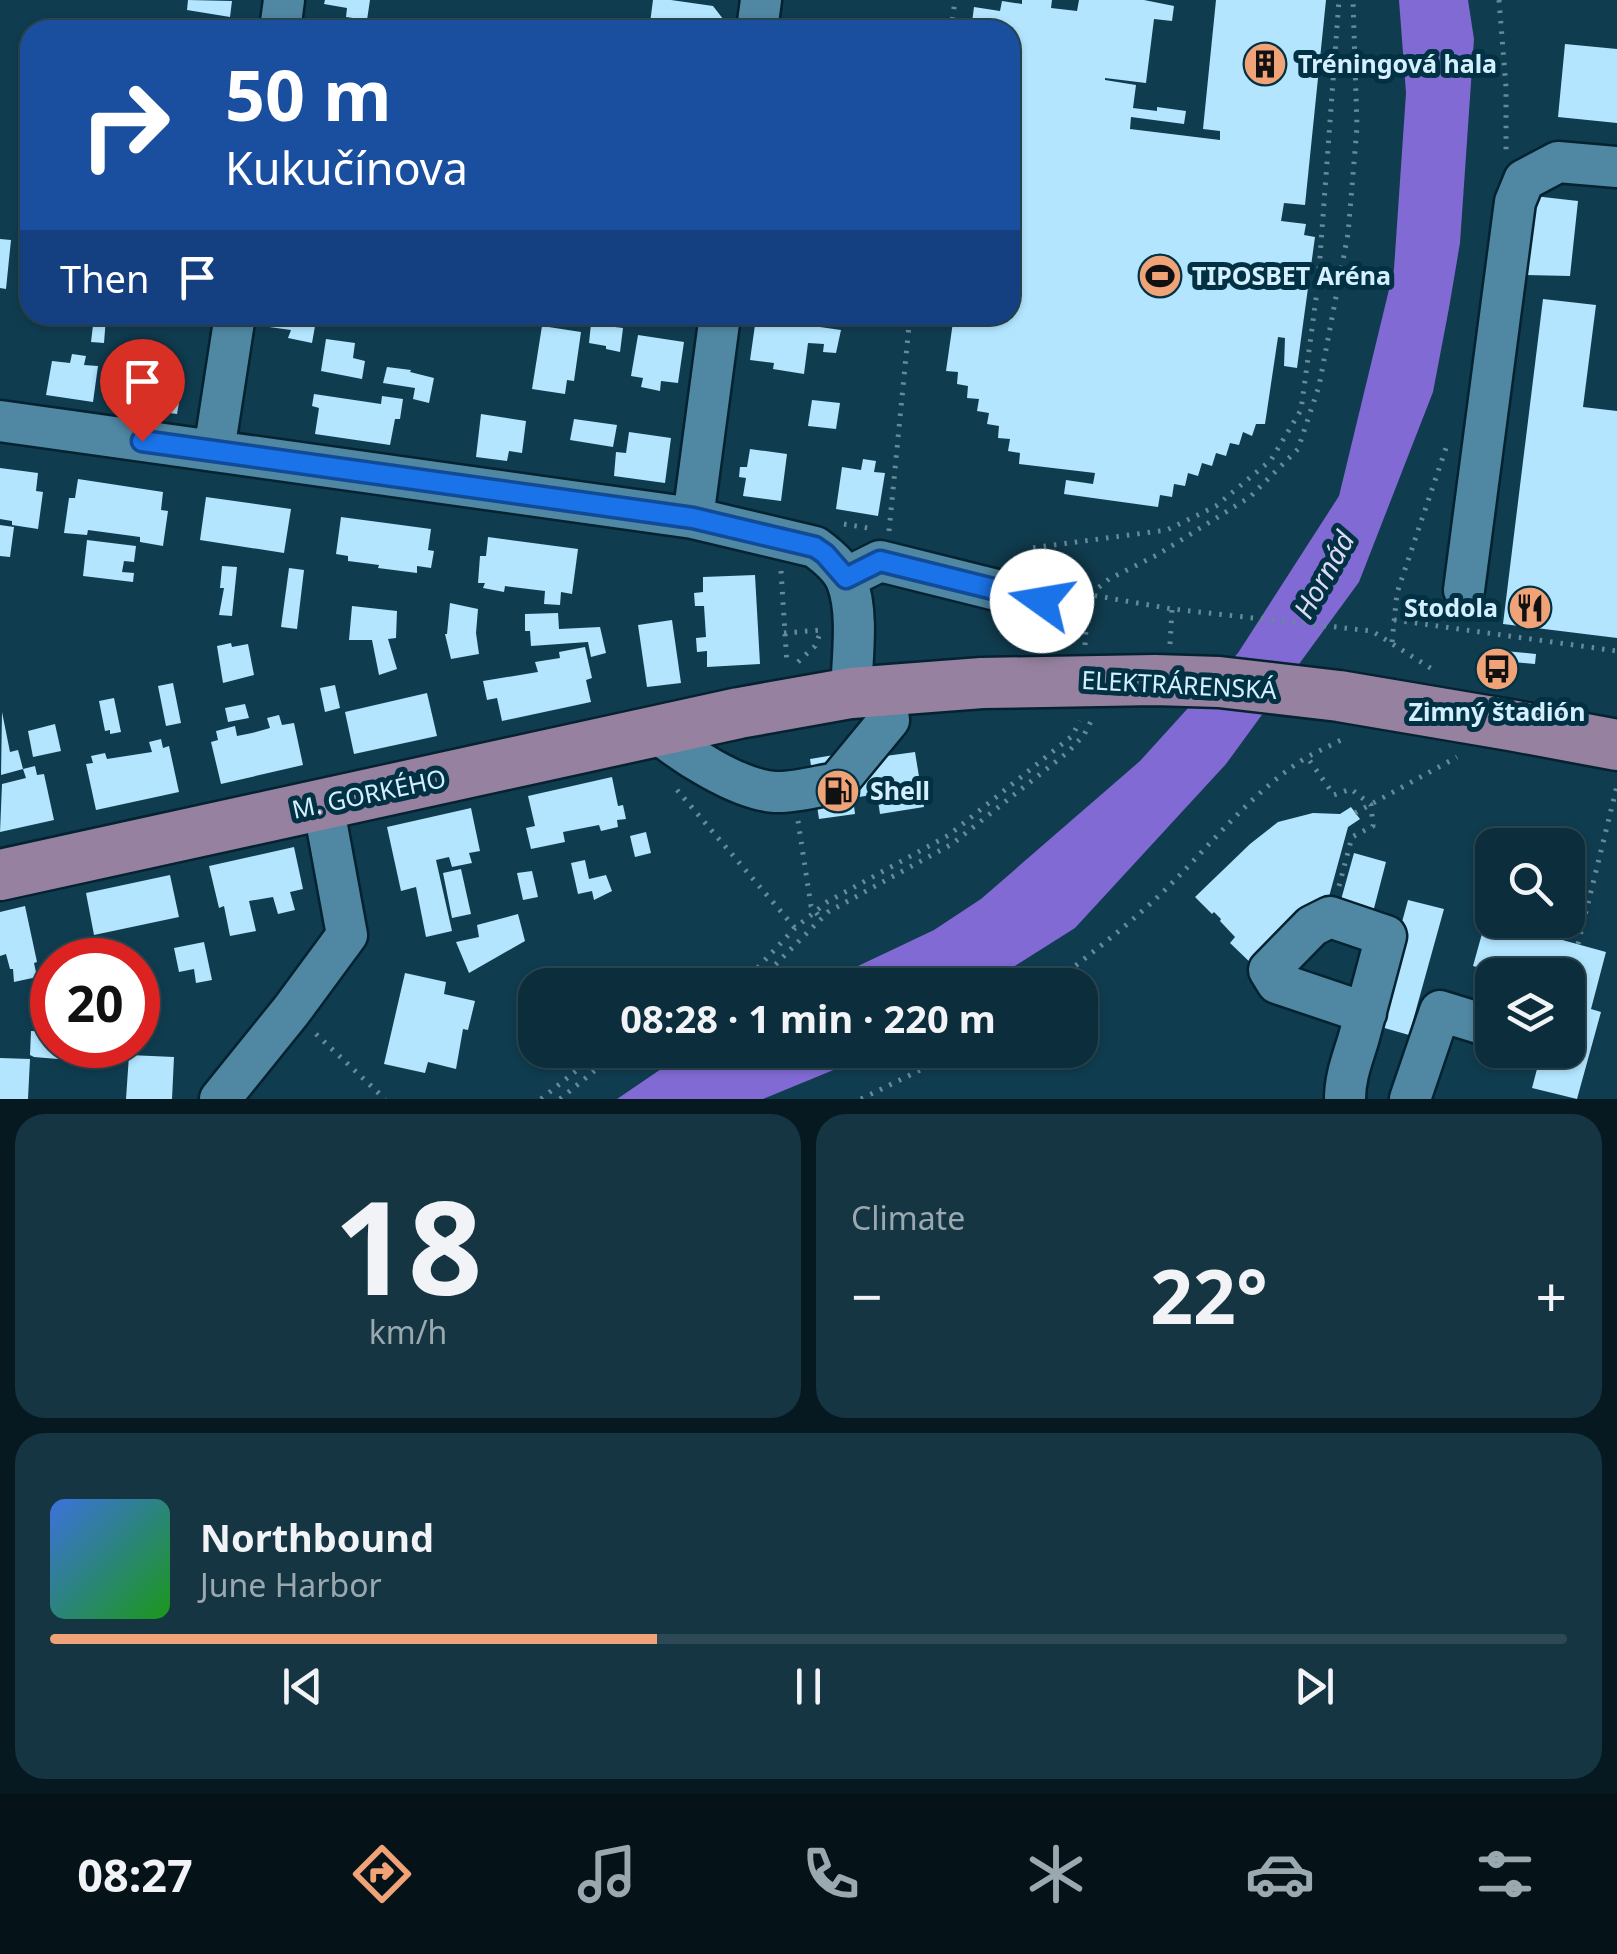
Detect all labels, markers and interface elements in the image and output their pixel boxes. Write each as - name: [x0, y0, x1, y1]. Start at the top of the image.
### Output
- building icon: Tréningová hala: [1242, 41, 1288, 87]
- text: 50 m: [225, 46, 392, 142]
- place label: Tréningová hala: [1298, 46, 1497, 80]
- icon: right: [60, 60, 190, 190]
- text: Kukučínova: [225, 137, 468, 198]
- icon: arrive: [170, 250, 225, 305]
- text: Then: [60, 252, 150, 304]
- sports icon: TIPOSBET Aréna: [1137, 253, 1183, 299]
- place label: TIPOSBET Aréna: [1192, 258, 1391, 292]
- pin: [100, 339, 185, 442]
- icon: arrive: [115, 354, 170, 409]
- water label: Hornád: [1284, 523, 1363, 625]
- position arrow: [990, 549, 1094, 653]
- restaurant icon: Stodola: [1507, 585, 1553, 631]
- place label: Stodola: [1404, 590, 1498, 624]
- bus stop icon: Zimný štadión: [1474, 646, 1520, 692]
- street label: ELEKTRÁRENSKÁ: [1081, 662, 1278, 706]
- place label: Zimný štadión: [1409, 694, 1585, 728]
- street label: M. GORKÉHO: [289, 760, 449, 826]
- fuel station icon: Shell: [815, 768, 861, 814]
- place label: Shell: [870, 773, 930, 807]
- map controls: [1475, 828, 1585, 1068]
- button: search: [1475, 828, 1585, 938]
- speed limit sign: 20: [30, 938, 160, 1068]
- button: layers: [1475, 958, 1585, 1068]
- text: 08:28 · 1 min · 220 m: [620, 992, 996, 1044]
- text: 18: [334, 1156, 482, 1333]
- text: Climate: [851, 1196, 965, 1239]
- text: 22°: [1150, 1244, 1268, 1346]
- text: −: [851, 1258, 882, 1333]
- text: +: [1536, 1258, 1567, 1333]
- text: km/h: [369, 1310, 447, 1353]
- text: Northbound: [200, 1511, 434, 1563]
- text: June Harbor: [200, 1563, 382, 1606]
- icon: previous: [275, 1659, 330, 1714]
- icon: pause: [781, 1659, 836, 1714]
- icon: next: [1287, 1659, 1342, 1714]
- icon: directions: [347, 1839, 417, 1909]
- icon: music: [572, 1839, 642, 1909]
- icon: phone: [796, 1839, 866, 1909]
- icon: climate: [1021, 1839, 1091, 1909]
- icon: car: [1245, 1839, 1315, 1909]
- icon: filters: [1470, 1839, 1540, 1909]
- text: 08:27: [77, 1844, 193, 1905]

